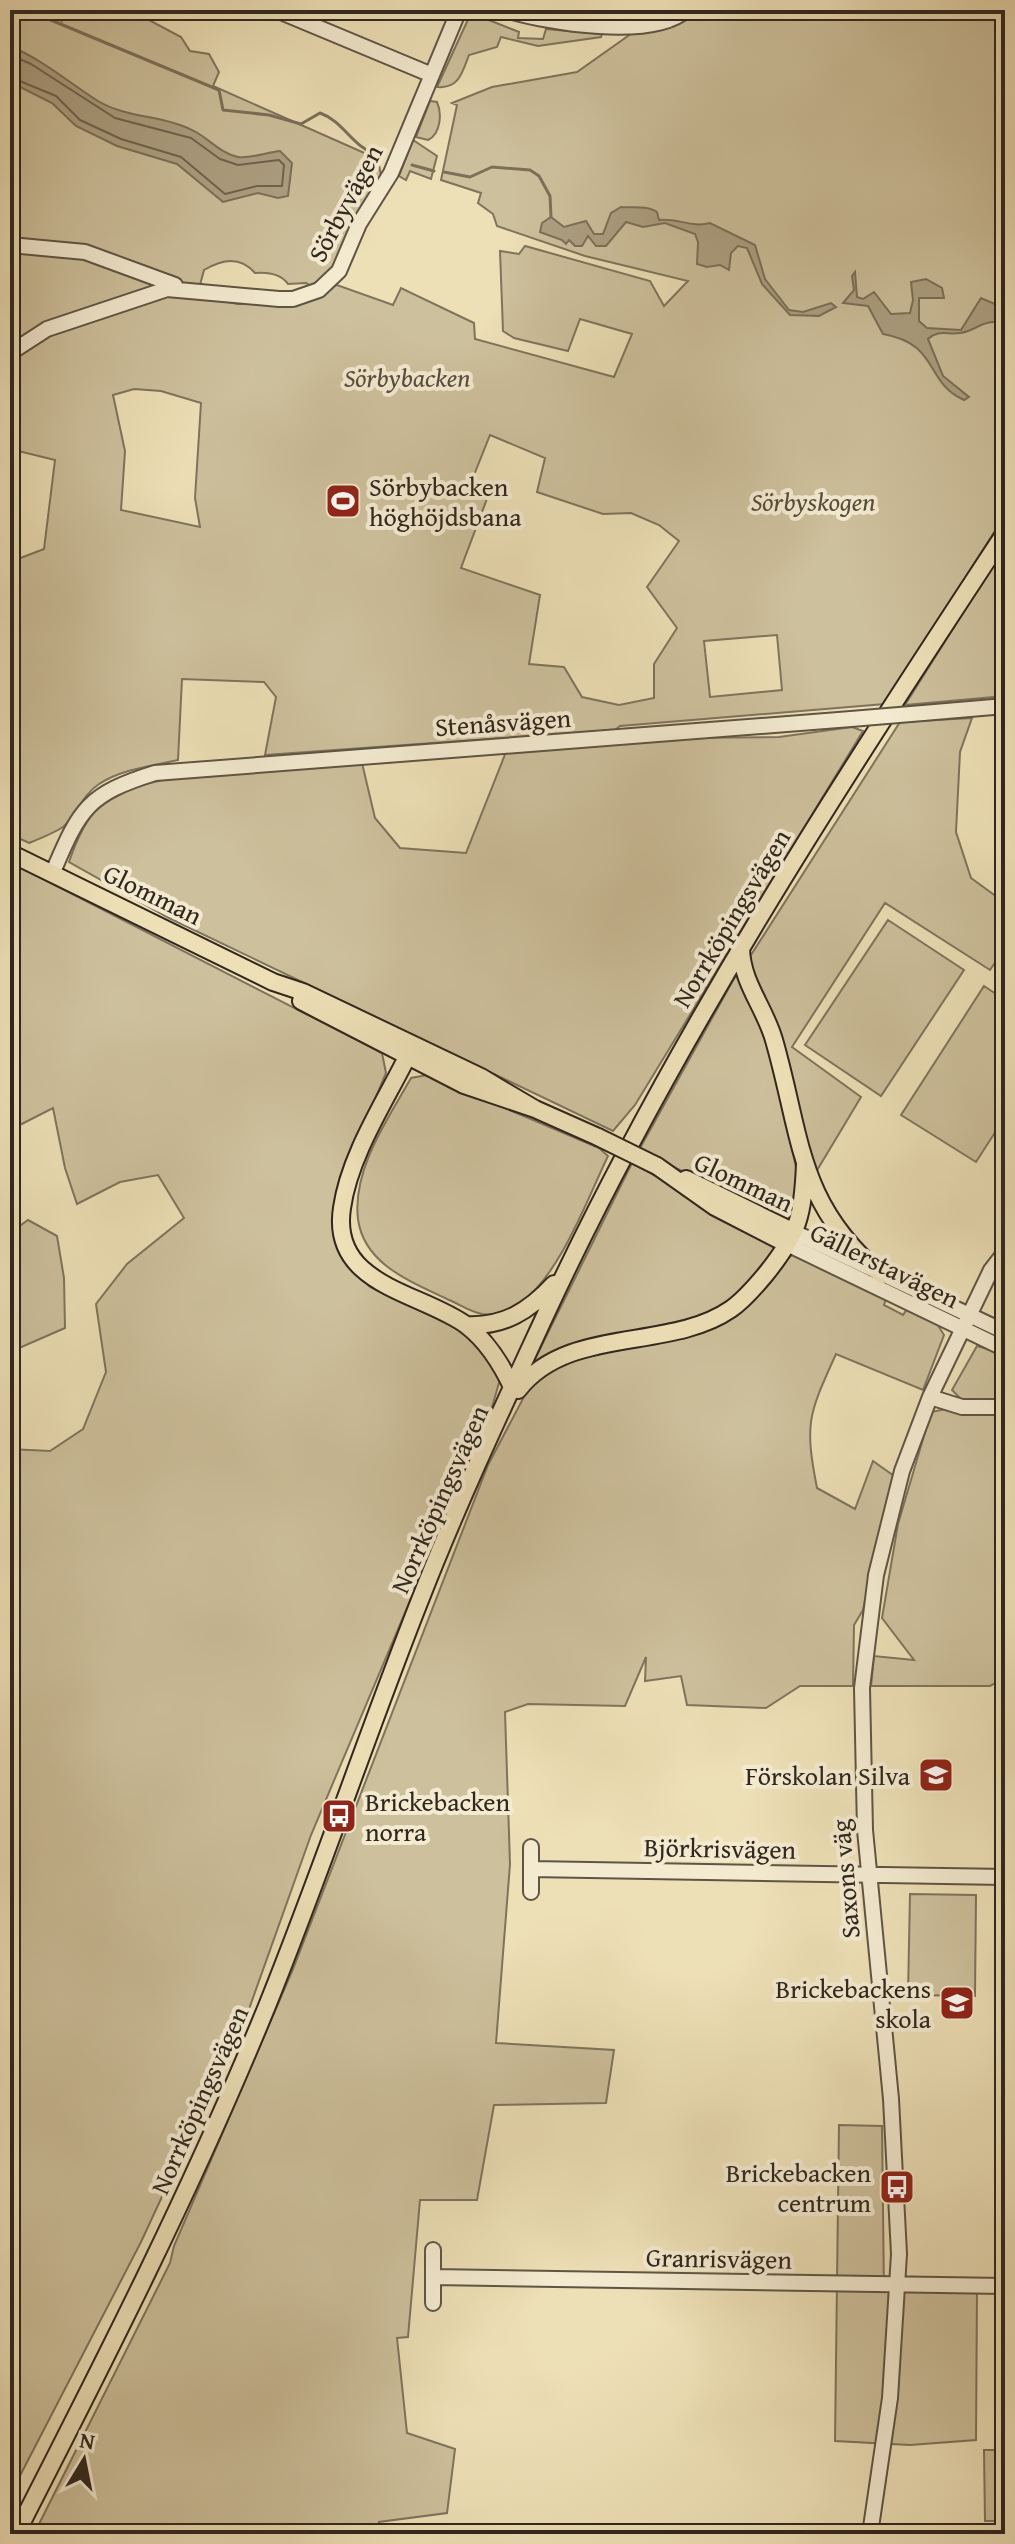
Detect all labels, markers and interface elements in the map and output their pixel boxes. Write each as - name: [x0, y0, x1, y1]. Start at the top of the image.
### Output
- street label: Sörbyvägen: [298, 137, 392, 269]
- park label: Sörbybacken: [344, 358, 470, 397]
- place label: Sörbybacken höghöjdsbana: [369, 467, 522, 536]
- sports icon: Sörbybacken höghöjdsbana: [324, 482, 362, 520]
- park label: Sörbyskogen: [751, 482, 875, 521]
- street label: Stenåsvägen: [434, 698, 573, 746]
- street label: Norrköpingsvägen: [662, 821, 800, 1015]
- street label: Glomman: [97, 853, 209, 935]
- street label: Glomman: [688, 1142, 800, 1222]
- street label: Gällerstavägen: [804, 1212, 966, 1318]
- street label: Norrköpingsvägen: [380, 1398, 498, 1599]
- place label: Förskolan Silva: [745, 1756, 911, 1795]
- school or university icon: Förskolan Silva: [917, 1756, 955, 1794]
- place label: Brickebacken norra: [365, 1782, 511, 1851]
- bus stop icon: Brickebacken norra: [320, 1797, 358, 1835]
- street label: Saxons väg: [820, 1818, 870, 1940]
- street label: Björkrisvägen: [644, 1827, 797, 1869]
- place label: Brickebackens skola: [776, 1969, 932, 2038]
- school or university icon: Brickebackens skola: [938, 1984, 976, 2022]
- street label: Norrköpingsvägen: [140, 1999, 258, 2200]
- place label: Brickebacken centrum: [726, 2153, 871, 2222]
- bus stop icon: Brickebacken centrum: [878, 2168, 916, 2206]
- street label: Granrisvägen: [646, 2237, 793, 2279]
- north arrow: [44, 2420, 124, 2500]
- text: N: [77, 2423, 98, 2457]

